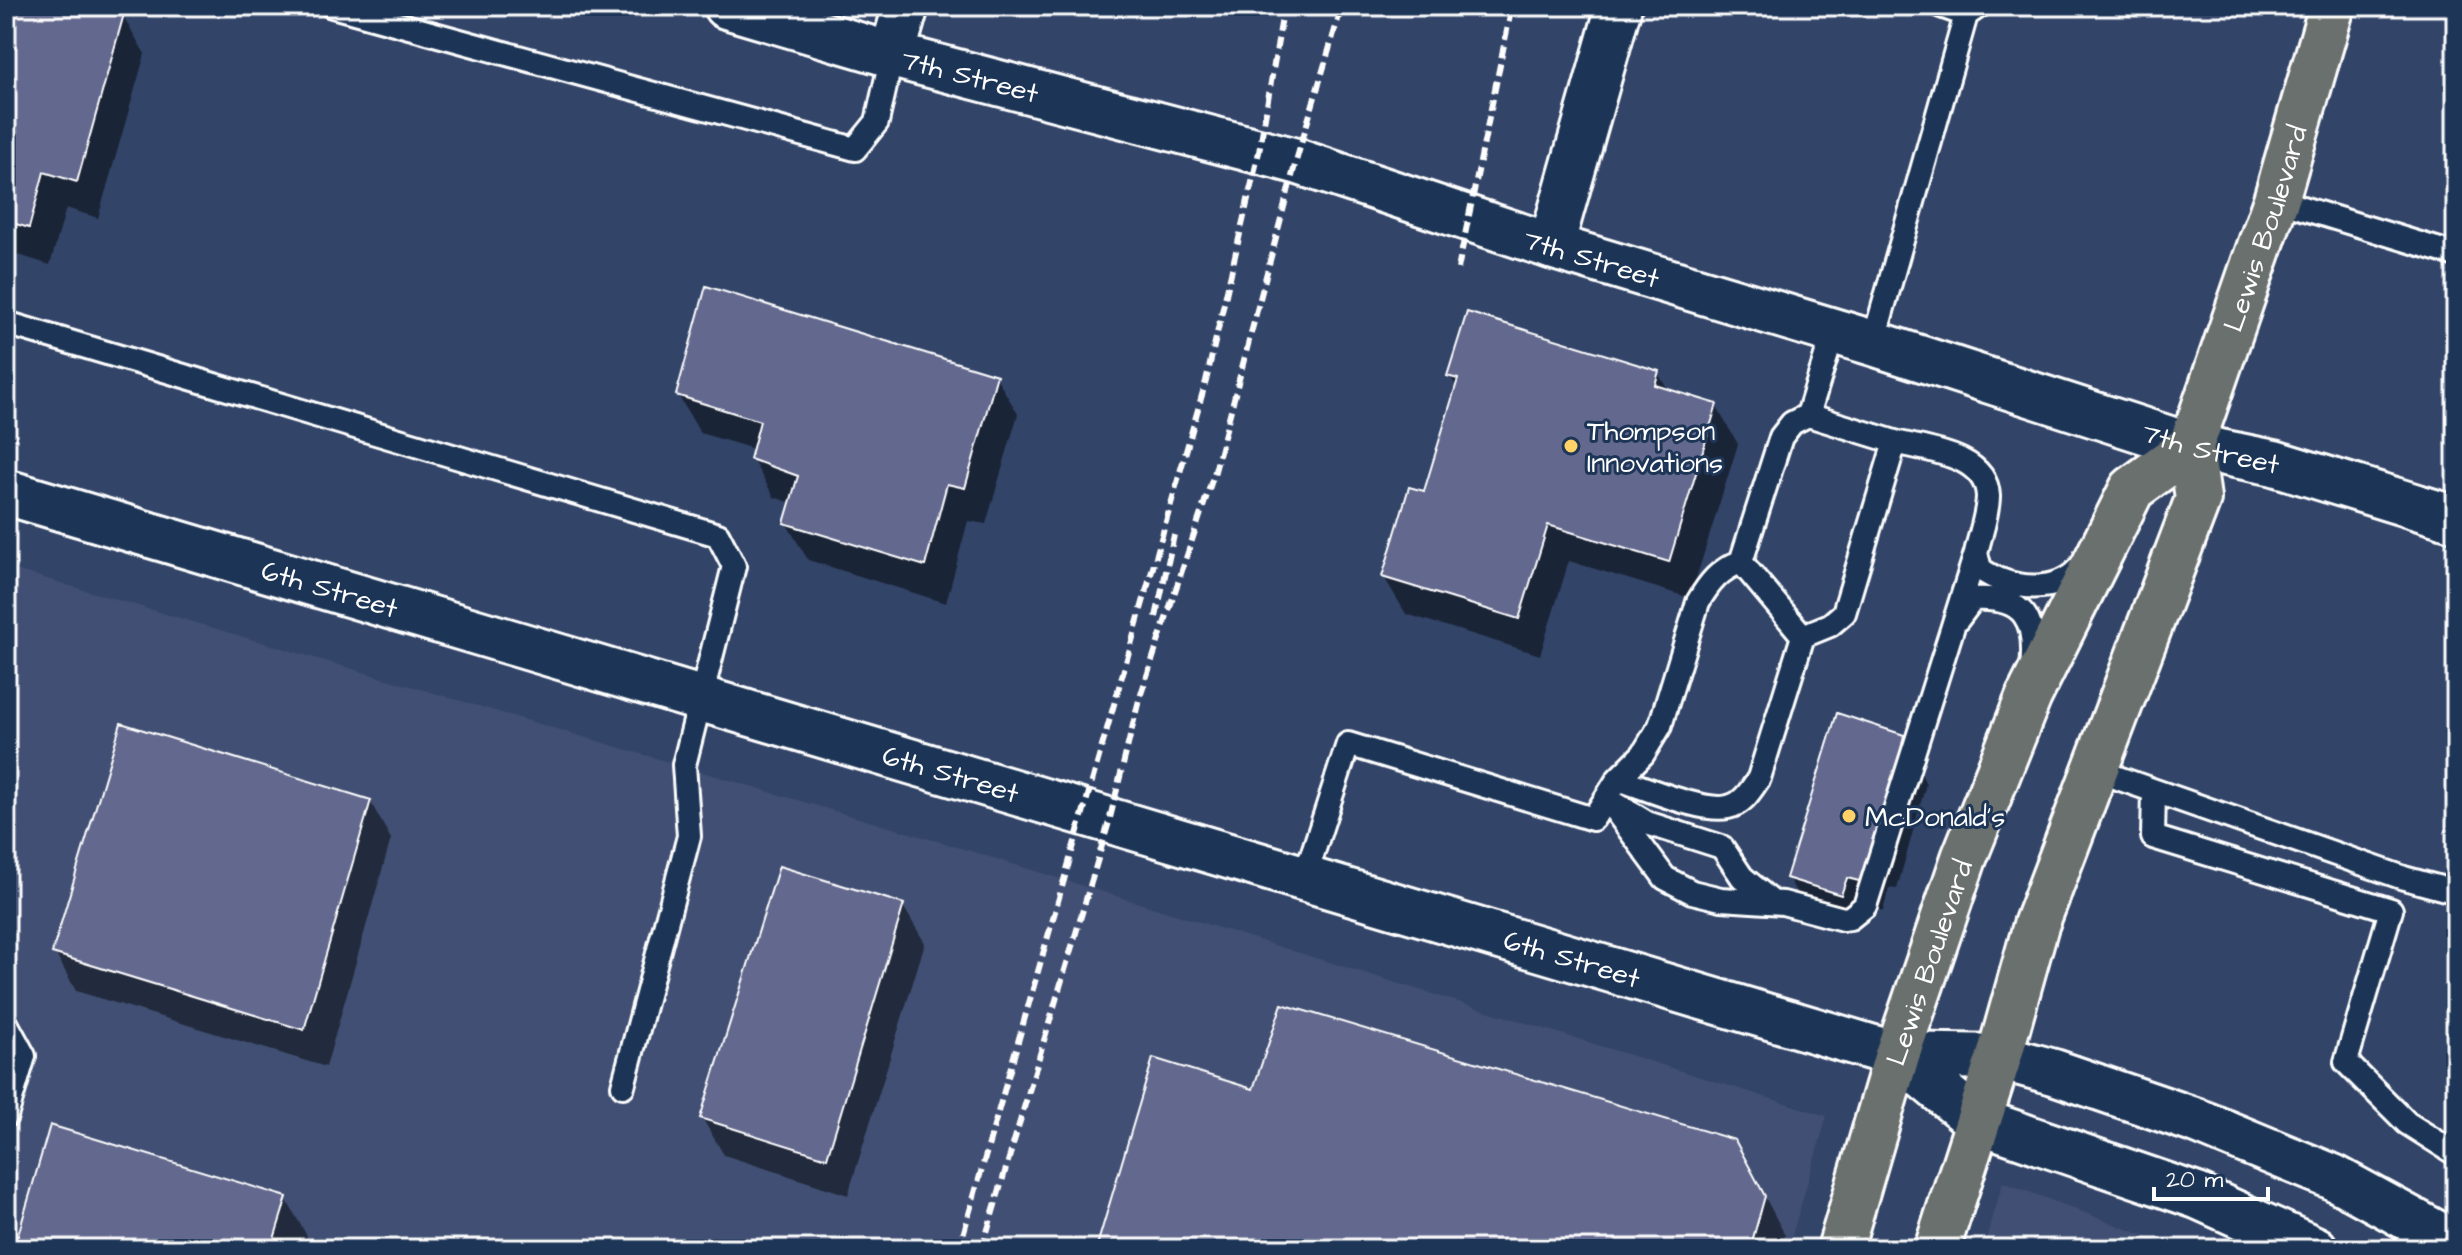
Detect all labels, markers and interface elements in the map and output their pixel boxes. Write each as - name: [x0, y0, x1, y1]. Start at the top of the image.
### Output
- street label: 7th Street: [897, 40, 1043, 114]
- street label: Lewis Boulevard: [2214, 121, 2318, 337]
- street label: 7th Street: [1518, 220, 1665, 299]
- place label: Thompson Innovations: [1587, 412, 1723, 483]
- street label: 7th Street: [2137, 413, 2283, 485]
- marker: Thompson Innovations: [1562, 437, 1580, 455]
- street label: 6th Street: [257, 551, 403, 629]
- street label: 6th Street: [878, 736, 1024, 814]
- place label: McDonald's: [1865, 798, 2005, 837]
- marker: McDonald's: [1840, 807, 1858, 825]
- street label: Lewis Boulevard: [1877, 855, 1983, 1071]
- street label: 6th Street: [1499, 921, 1645, 999]
- scale bar: [2154, 1151, 2268, 1201]
- text: 20 m: [2166, 1163, 2223, 1197]

